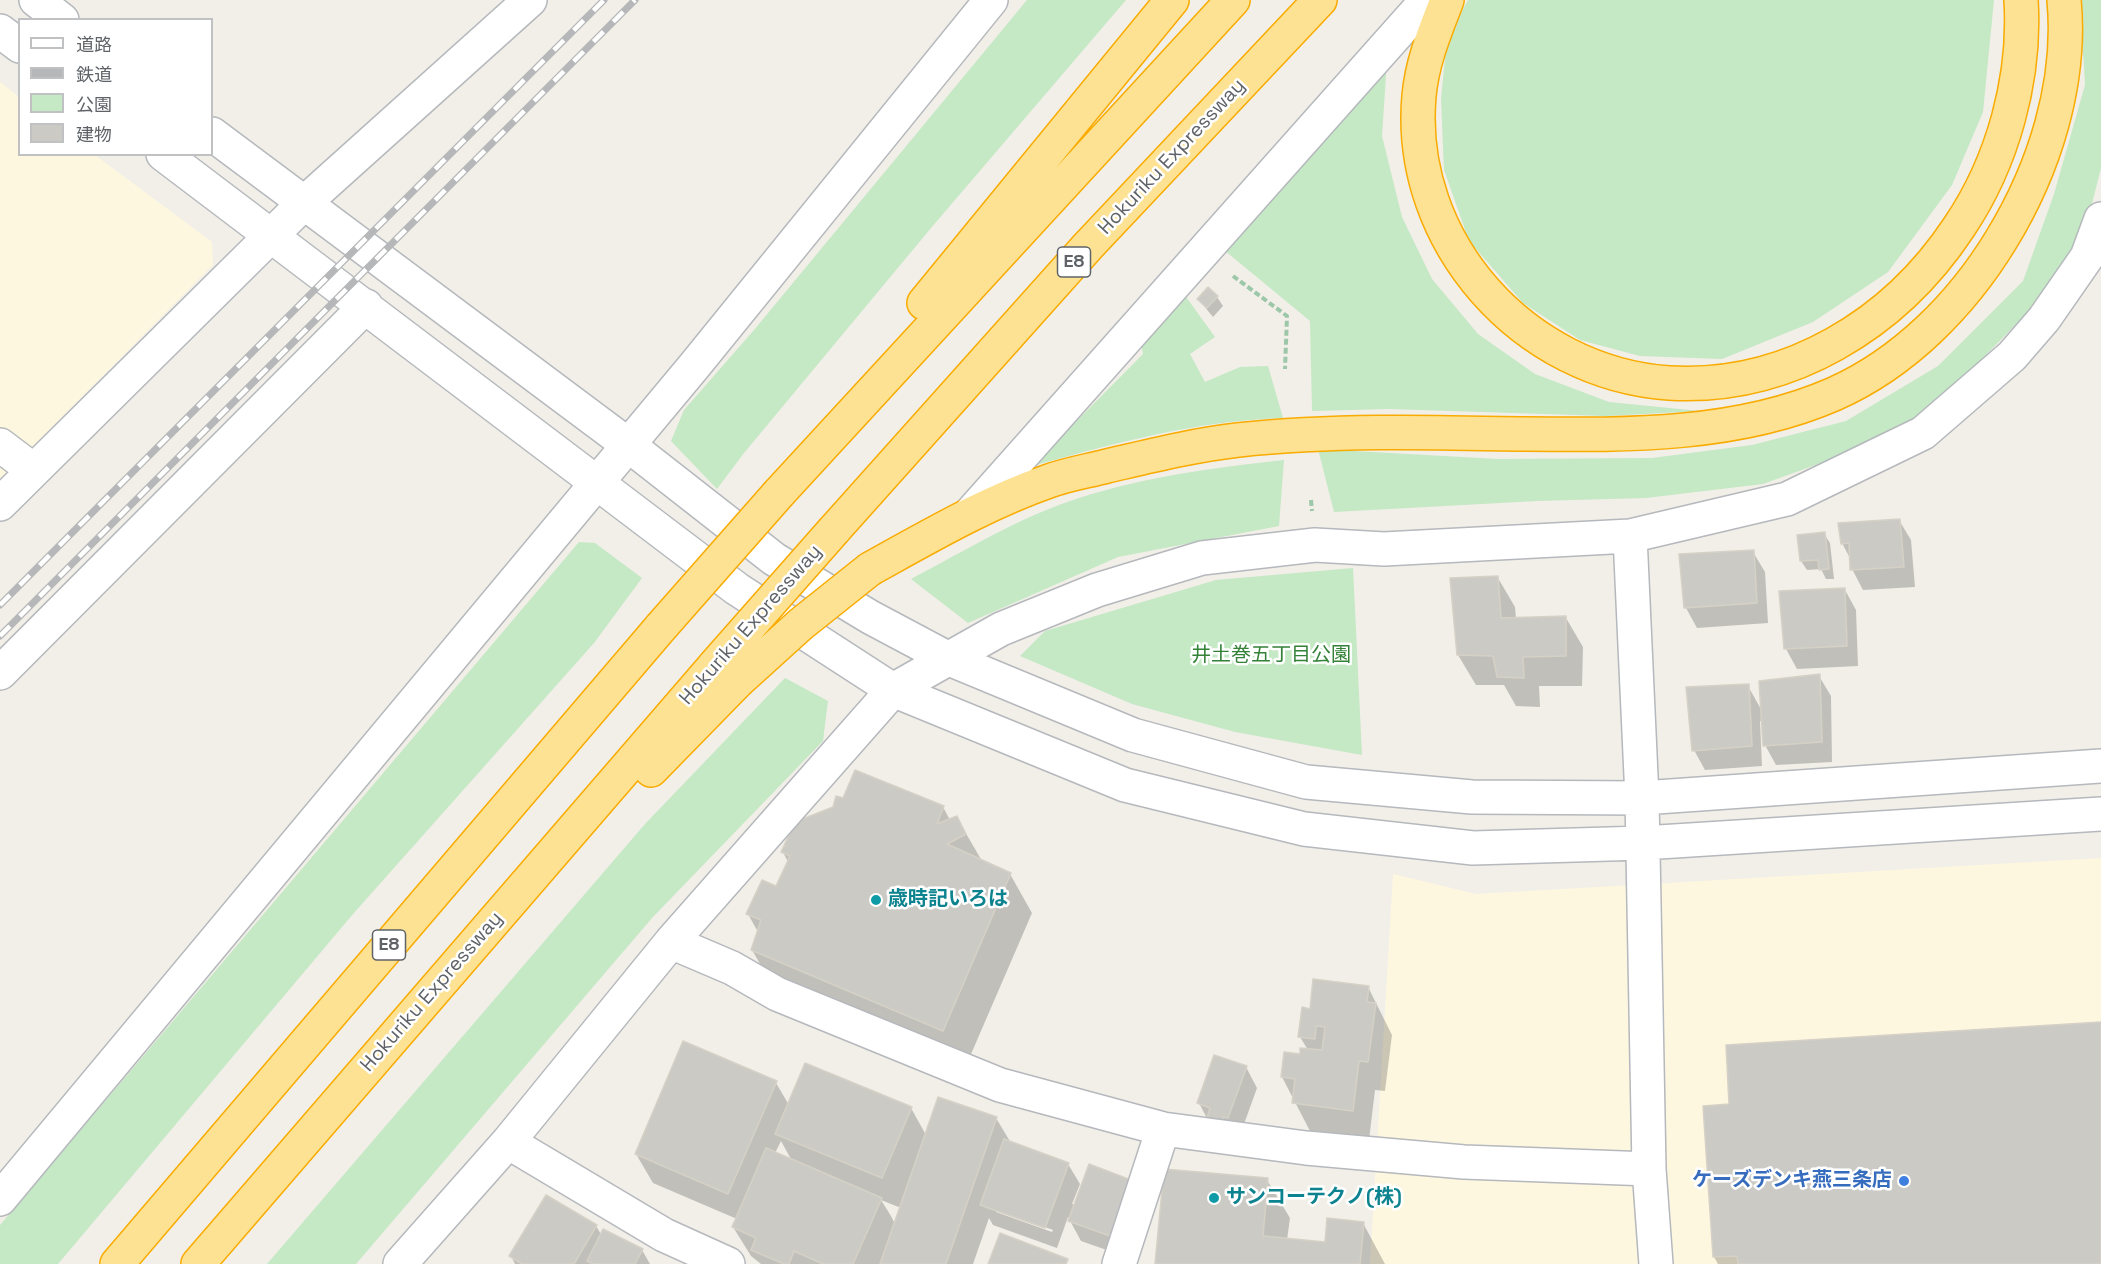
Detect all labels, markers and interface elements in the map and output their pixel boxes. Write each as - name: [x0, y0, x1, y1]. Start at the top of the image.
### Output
- legend: [18, 18, 213, 156]
- text: 道路: [76, 33, 112, 56]
- text: 鉄道: [76, 63, 112, 86]
- street label: Hokuriku Expressway: [1094, 74, 1250, 240]
- text: 公園: [76, 93, 112, 116]
- text: 建物: [76, 123, 112, 146]
- road number: E8: [1058, 247, 1090, 277]
- street label: Hokuriku Expressway: [675, 540, 827, 710]
- park label: 井土巻五丁目公園: [1191, 644, 1351, 668]
- place label: 歳時記いろは: [888, 888, 1008, 912]
- marker: 歳時記いろは: [869, 893, 883, 907]
- street label: Hokuriku Expressway: [356, 907, 508, 1077]
- road number: E8: [372, 930, 406, 960]
- place label: ケーズデンキ燕三条店: [1692, 1169, 1892, 1193]
- marker: ケーズデンキ燕三条店: [1897, 1174, 1911, 1188]
- place label: サンコーテクノ(株): [1226, 1186, 1402, 1210]
- marker: サンコーテクノ(株): [1207, 1191, 1221, 1205]

